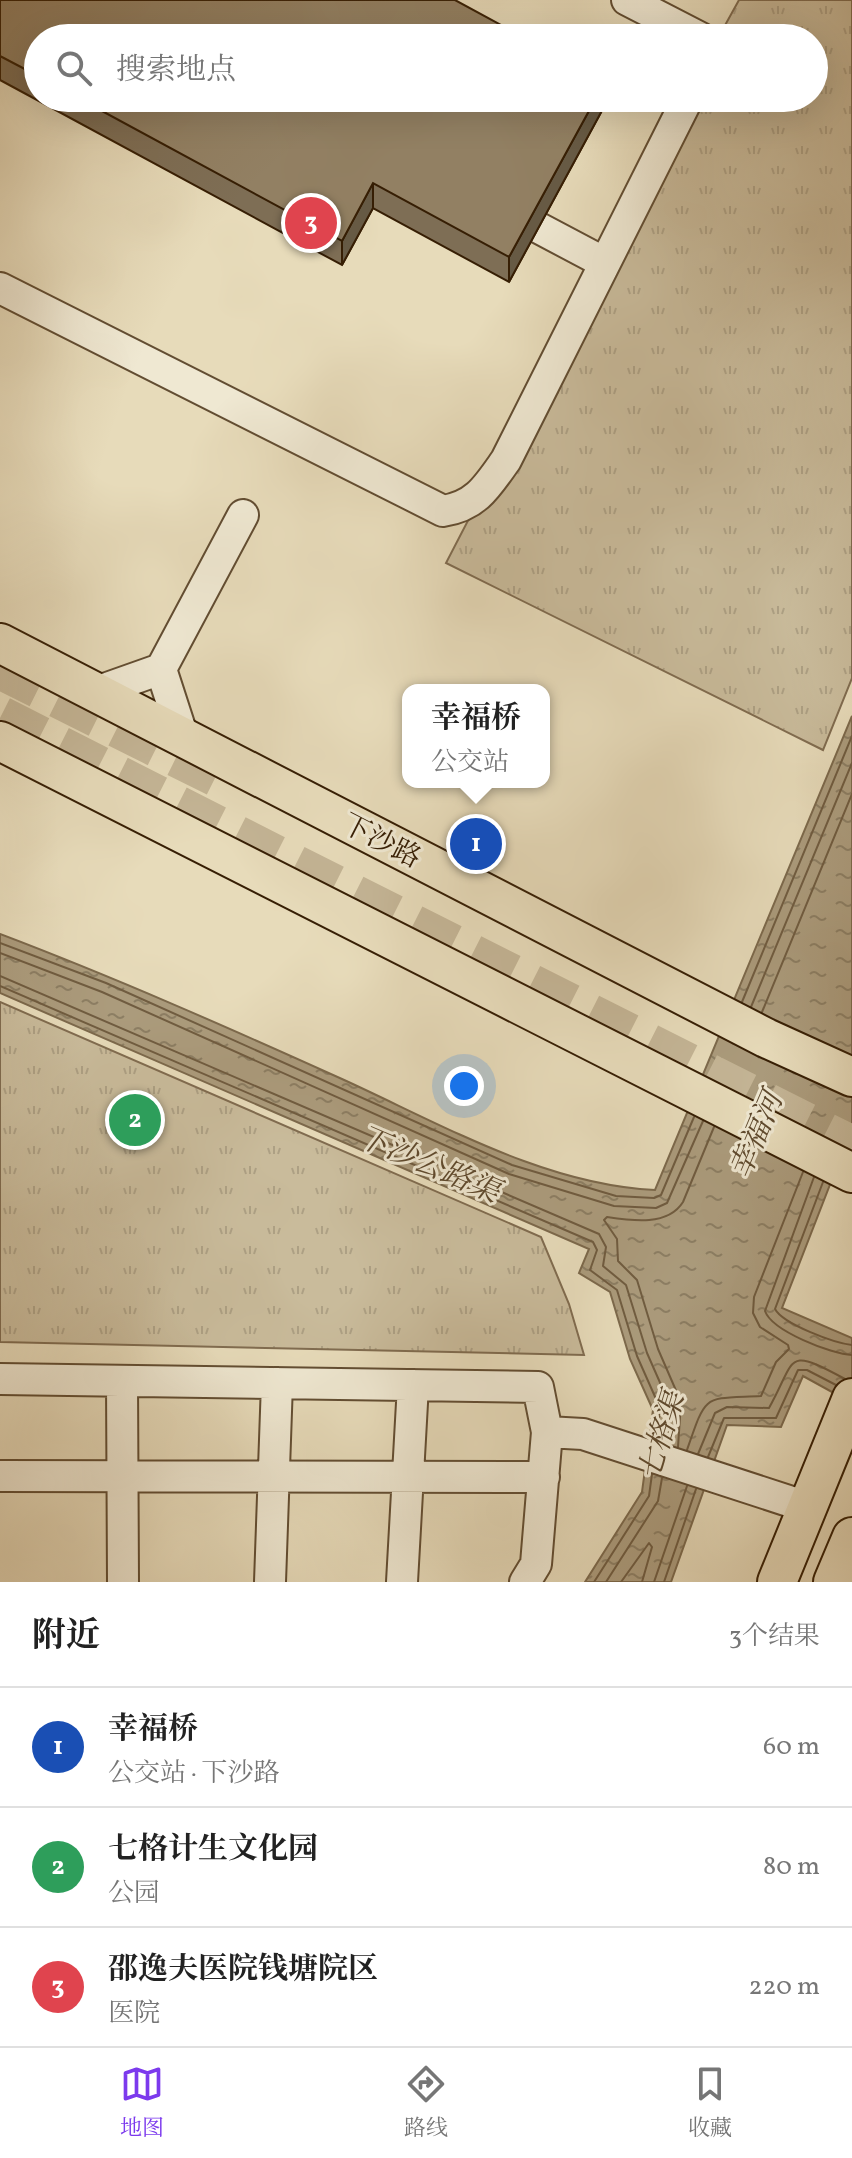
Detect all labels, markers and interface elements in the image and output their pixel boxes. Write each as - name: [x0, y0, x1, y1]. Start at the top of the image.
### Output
- search box: [24, 24, 828, 112]
- icon: search: [52, 46, 96, 90]
- text: 搜索地点: [116, 50, 236, 92]
- pin: 3: [285, 193, 337, 253]
- popup: [402, 684, 550, 788]
- text: 幸福桥: [431, 698, 521, 740]
- text: 公交站: [431, 745, 509, 781]
- street label: 下沙路: [335, 806, 427, 879]
- pin: 1: [450, 814, 502, 874]
- your location: [444, 1066, 484, 1106]
- water label: 幸福河: [721, 1082, 797, 1185]
- pin: 2: [109, 1090, 161, 1150]
- water label: 下沙公路渠: [351, 1117, 509, 1216]
- water label: 七格渠: [630, 1384, 697, 1486]
- text: 附近: [32, 1614, 100, 1661]
- text: 3个结果: [729, 1619, 820, 1655]
- text: 幸福桥: [108, 1709, 198, 1751]
- text: 1: [53, 1729, 63, 1765]
- text: 60 m: [763, 1729, 820, 1765]
- text: 公交站 · 下沙路: [108, 1756, 280, 1792]
- text: 七格计生文化园: [108, 1829, 318, 1871]
- text: 2: [51, 1849, 65, 1885]
- text: 80 m: [763, 1849, 820, 1885]
- text: 公园: [108, 1876, 160, 1912]
- text: 邵逸夫医院钱塘院区: [108, 1949, 378, 1991]
- text: 3: [51, 1969, 65, 2005]
- text: 220 m: [748, 1969, 820, 2005]
- text: 医院: [108, 1996, 160, 2032]
- tab: 地图: [120, 2062, 164, 2145]
- tab: 路线: [404, 2062, 448, 2145]
- tab: 收藏: [688, 2062, 732, 2145]

